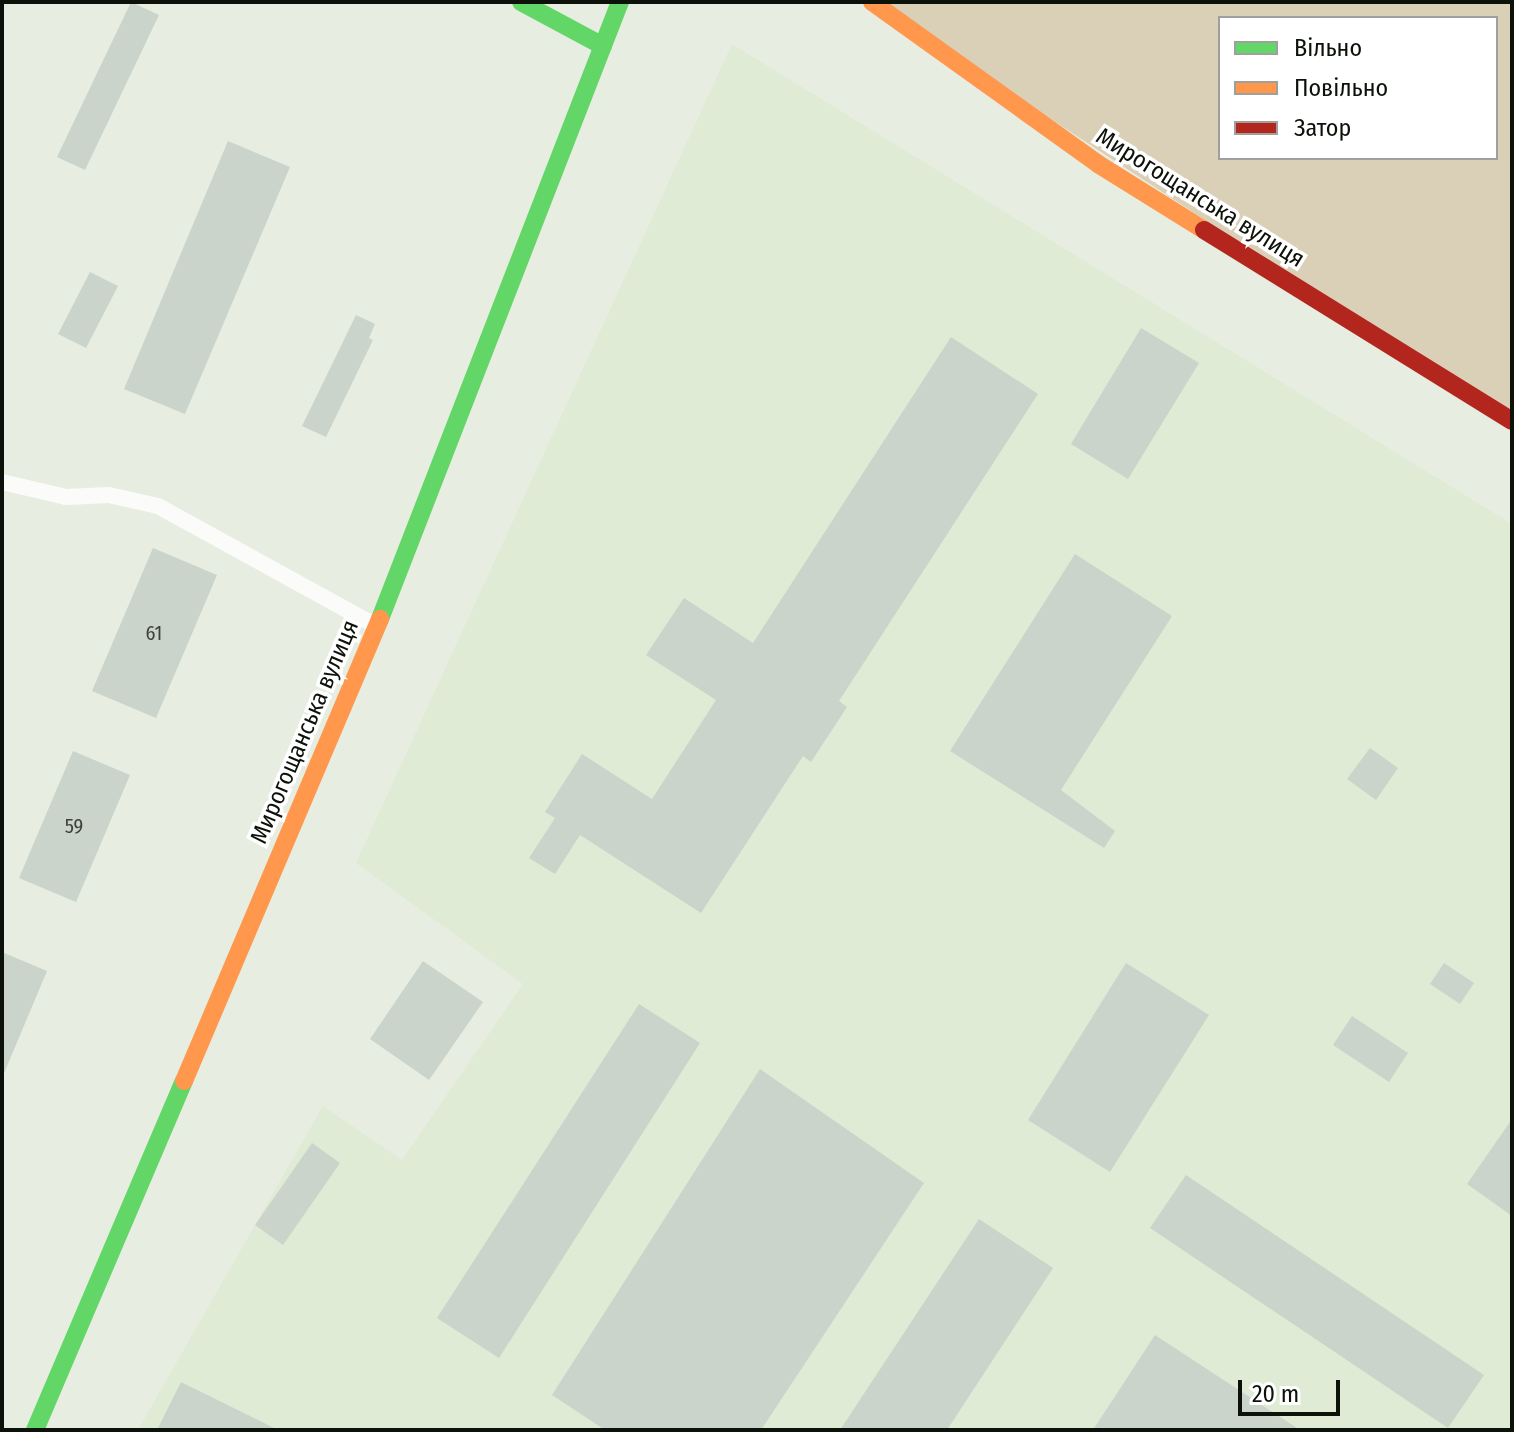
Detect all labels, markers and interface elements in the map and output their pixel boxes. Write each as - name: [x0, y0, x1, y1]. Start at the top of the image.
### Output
- legend: [1218, 16, 1498, 160]
- text: Вільно: [1294, 34, 1362, 62]
- text: Повільно: [1294, 74, 1388, 102]
- text: Затор: [1294, 114, 1351, 142]
- street label: Мирогощанська вулиця: [1091, 122, 1309, 274]
- street label: Мирогощанська вулиця: [245, 616, 365, 848]
- house number: 61: [146, 621, 162, 645]
- house number: 59: [65, 814, 83, 838]
- scale bar: [1242, 1364, 1344, 1414]
- text: 20 m: [1252, 1380, 1299, 1408]

